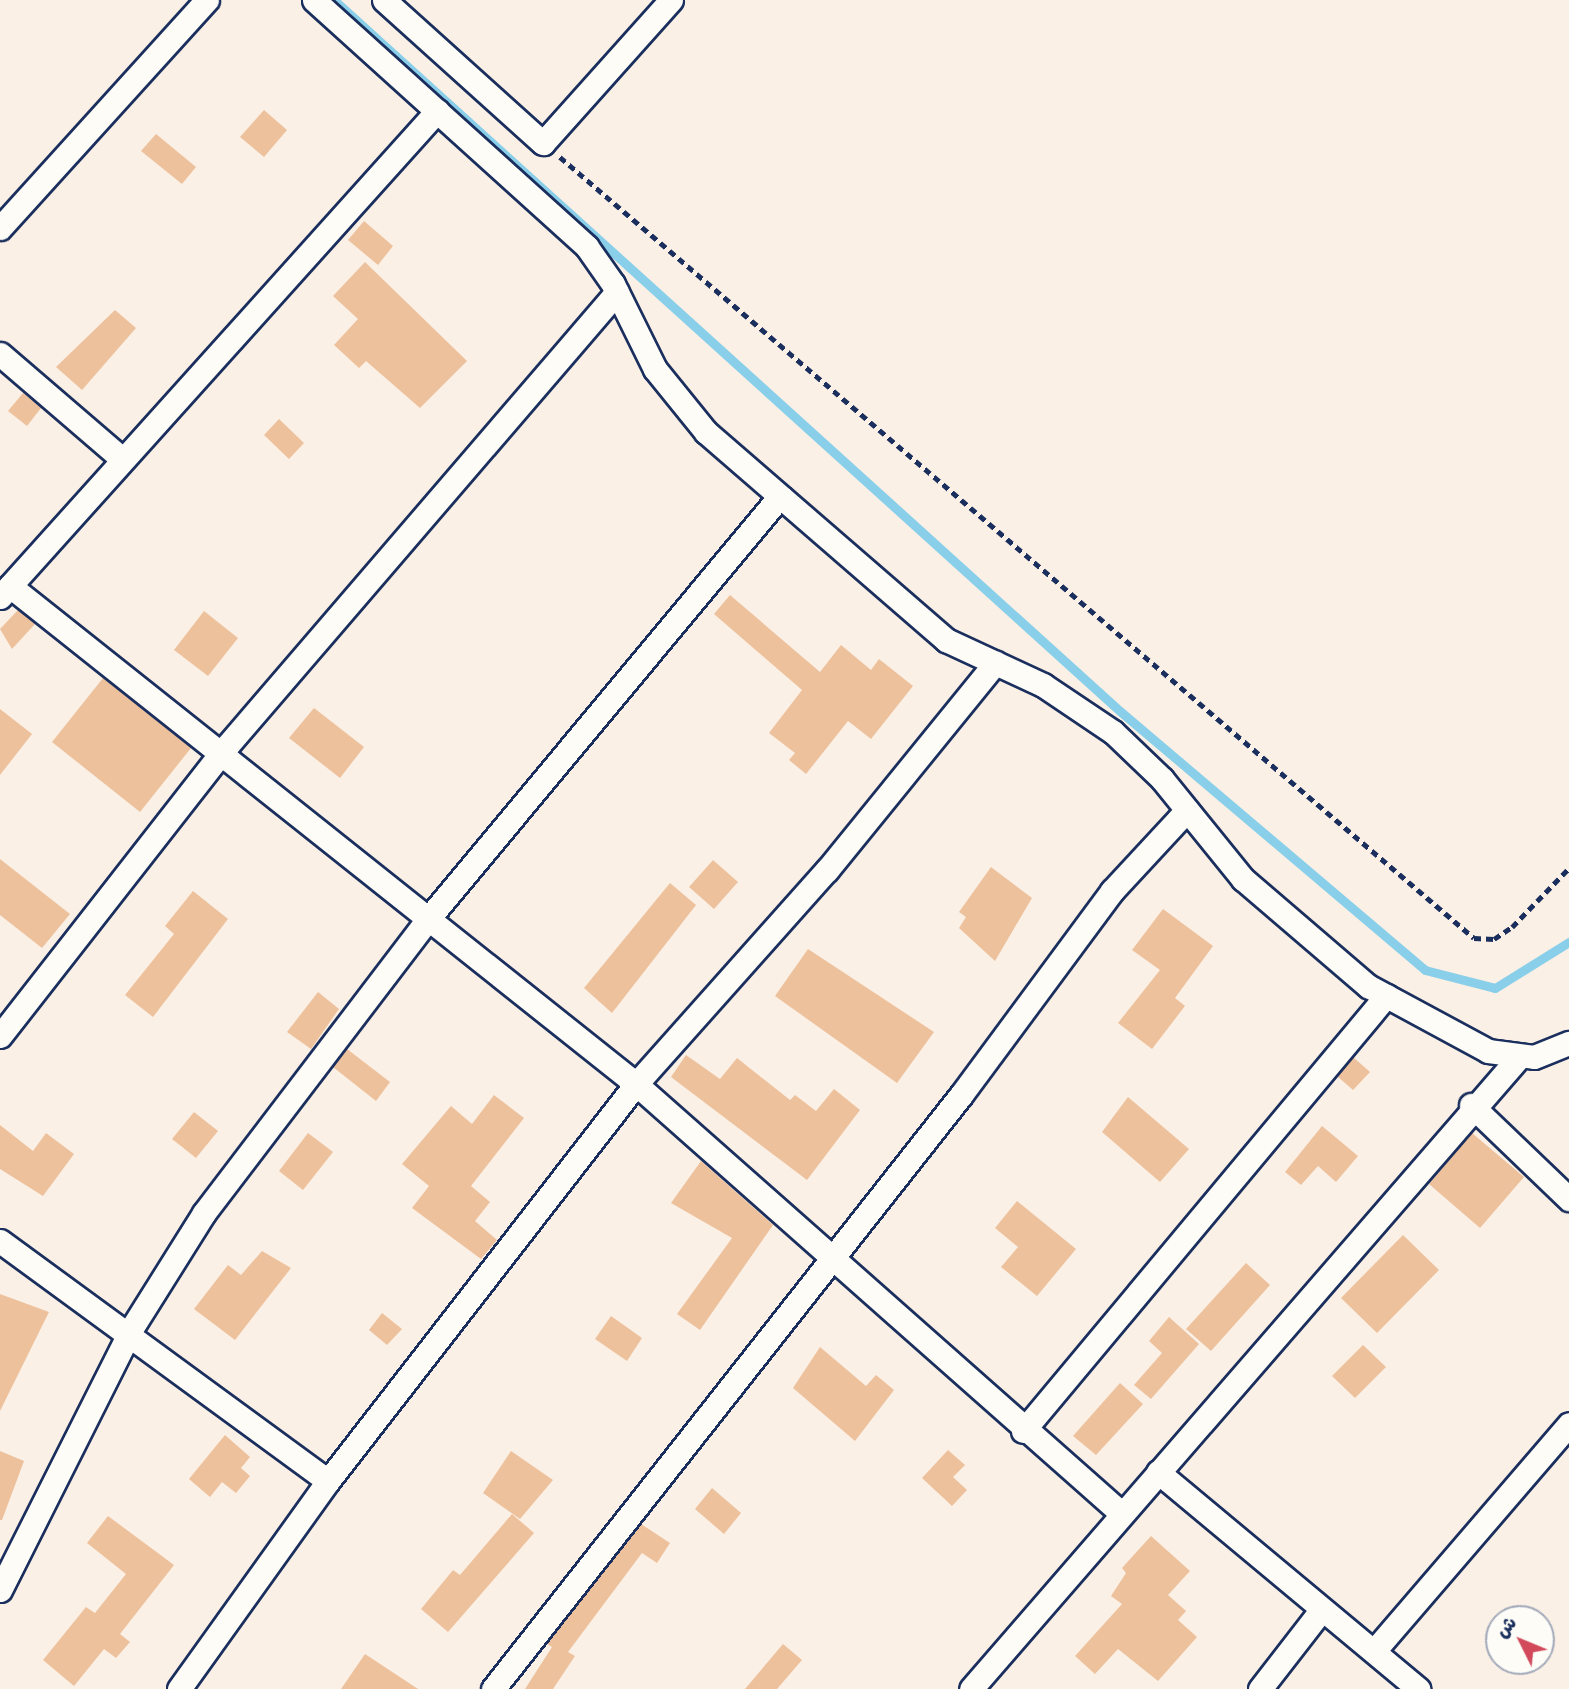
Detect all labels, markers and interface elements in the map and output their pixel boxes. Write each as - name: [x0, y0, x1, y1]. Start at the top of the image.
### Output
- north arrow: [1485, 1605, 1555, 1675]
- text: ش: [1490, 1611, 1521, 1642]

